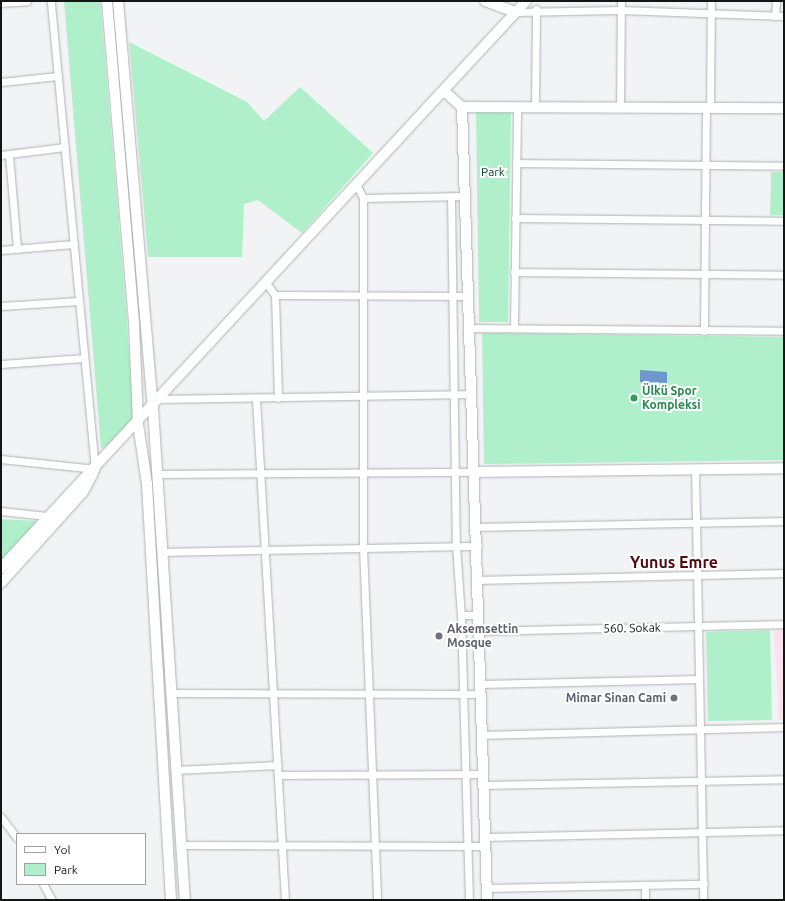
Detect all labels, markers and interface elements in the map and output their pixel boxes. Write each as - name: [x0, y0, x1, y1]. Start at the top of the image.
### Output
- park label: Park: [481, 165, 505, 179]
- place label: Ülkü Spor Kompleksi: [642, 384, 701, 412]
- marker: Ülkü Spor Kompleksi: [629, 393, 639, 403]
- district label: Yunus Emre: [630, 552, 718, 572]
- street label: 560. Sokak: [603, 620, 661, 636]
- place label: Aksemsettin Mosque: [447, 622, 518, 650]
- marker: Aksemsettin Mosque: [434, 631, 444, 641]
- place label: Mimar Sinan Cami: [566, 691, 666, 705]
- marker: Mimar Sinan Cami: [669, 693, 679, 703]
- legend: [16, 833, 146, 885]
- text: Yol: [54, 843, 71, 856]
- text: Park: [54, 863, 78, 876]

